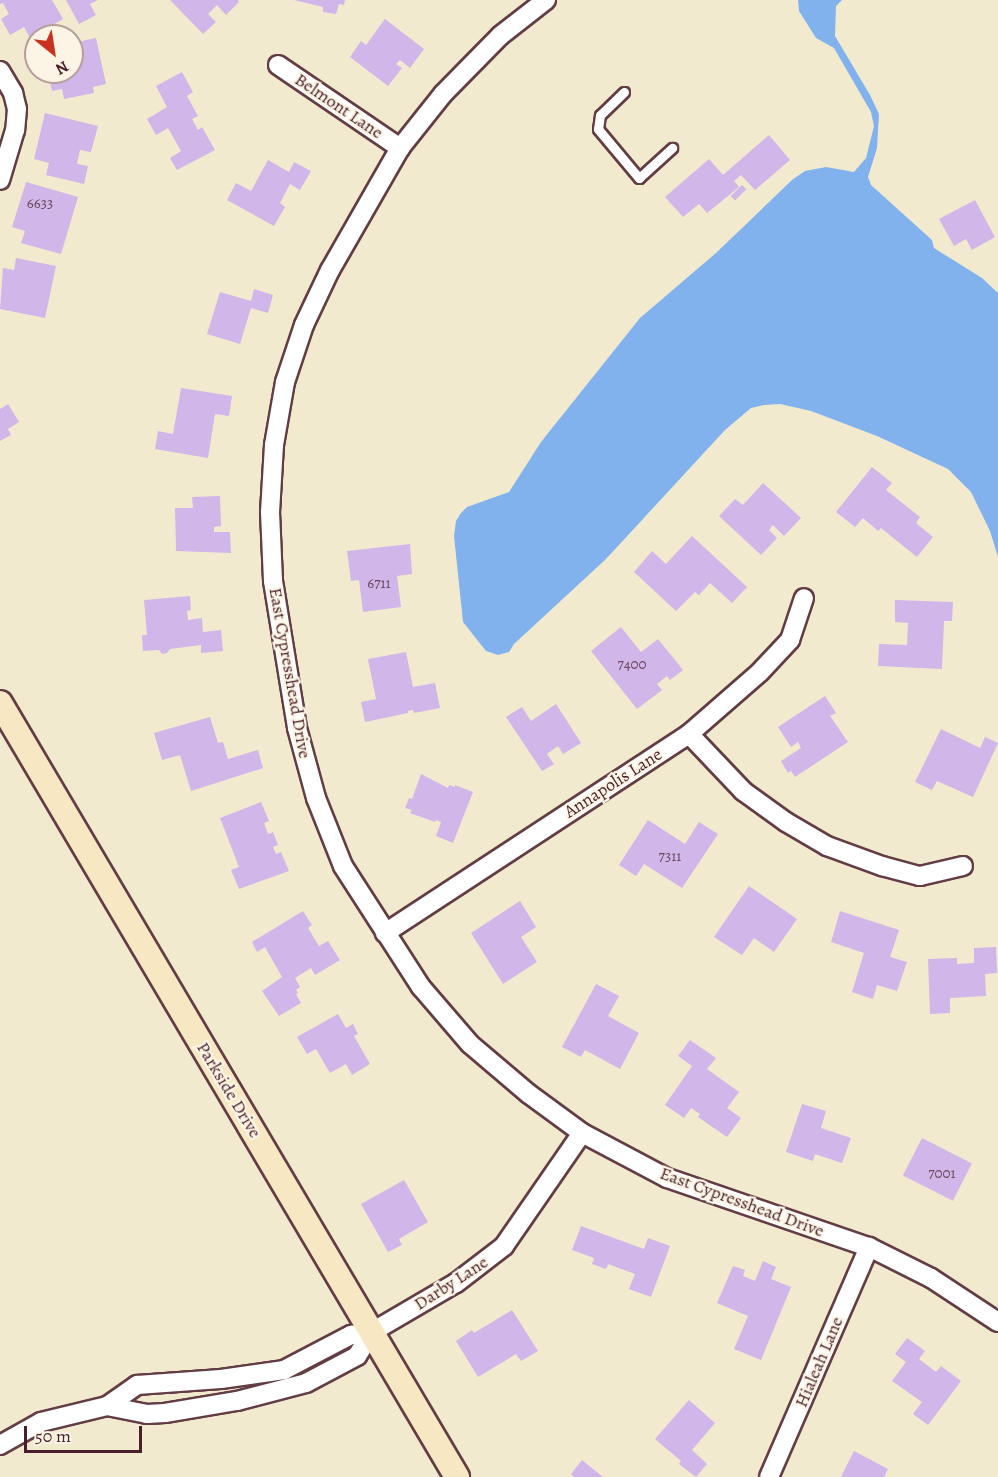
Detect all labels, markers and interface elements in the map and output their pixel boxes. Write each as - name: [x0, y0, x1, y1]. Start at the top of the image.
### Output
- north arrow: [24, 24, 84, 84]
- text: N: [51, 55, 73, 80]
- street label: Belmont Lane: [291, 69, 387, 143]
- house number: 6633: [27, 195, 53, 213]
- house number: 6711: [367, 575, 391, 593]
- street label: East Cypresshead Drive: [264, 586, 316, 760]
- house number: 7400: [617, 656, 647, 674]
- street label: Annapolis Lane: [560, 743, 666, 823]
- house number: 7311: [659, 848, 681, 866]
- street label: Parkside Drive: [192, 1038, 266, 1142]
- street label: East Cypresshead Drive: [657, 1162, 827, 1242]
- house number: 7001: [928, 1165, 956, 1183]
- street label: Darby Lane: [410, 1251, 492, 1315]
- street label: Hialeah Lane: [790, 1313, 848, 1411]
- scale bar: [27, 1414, 146, 1452]
- text: 50 m: [35, 1424, 71, 1448]

